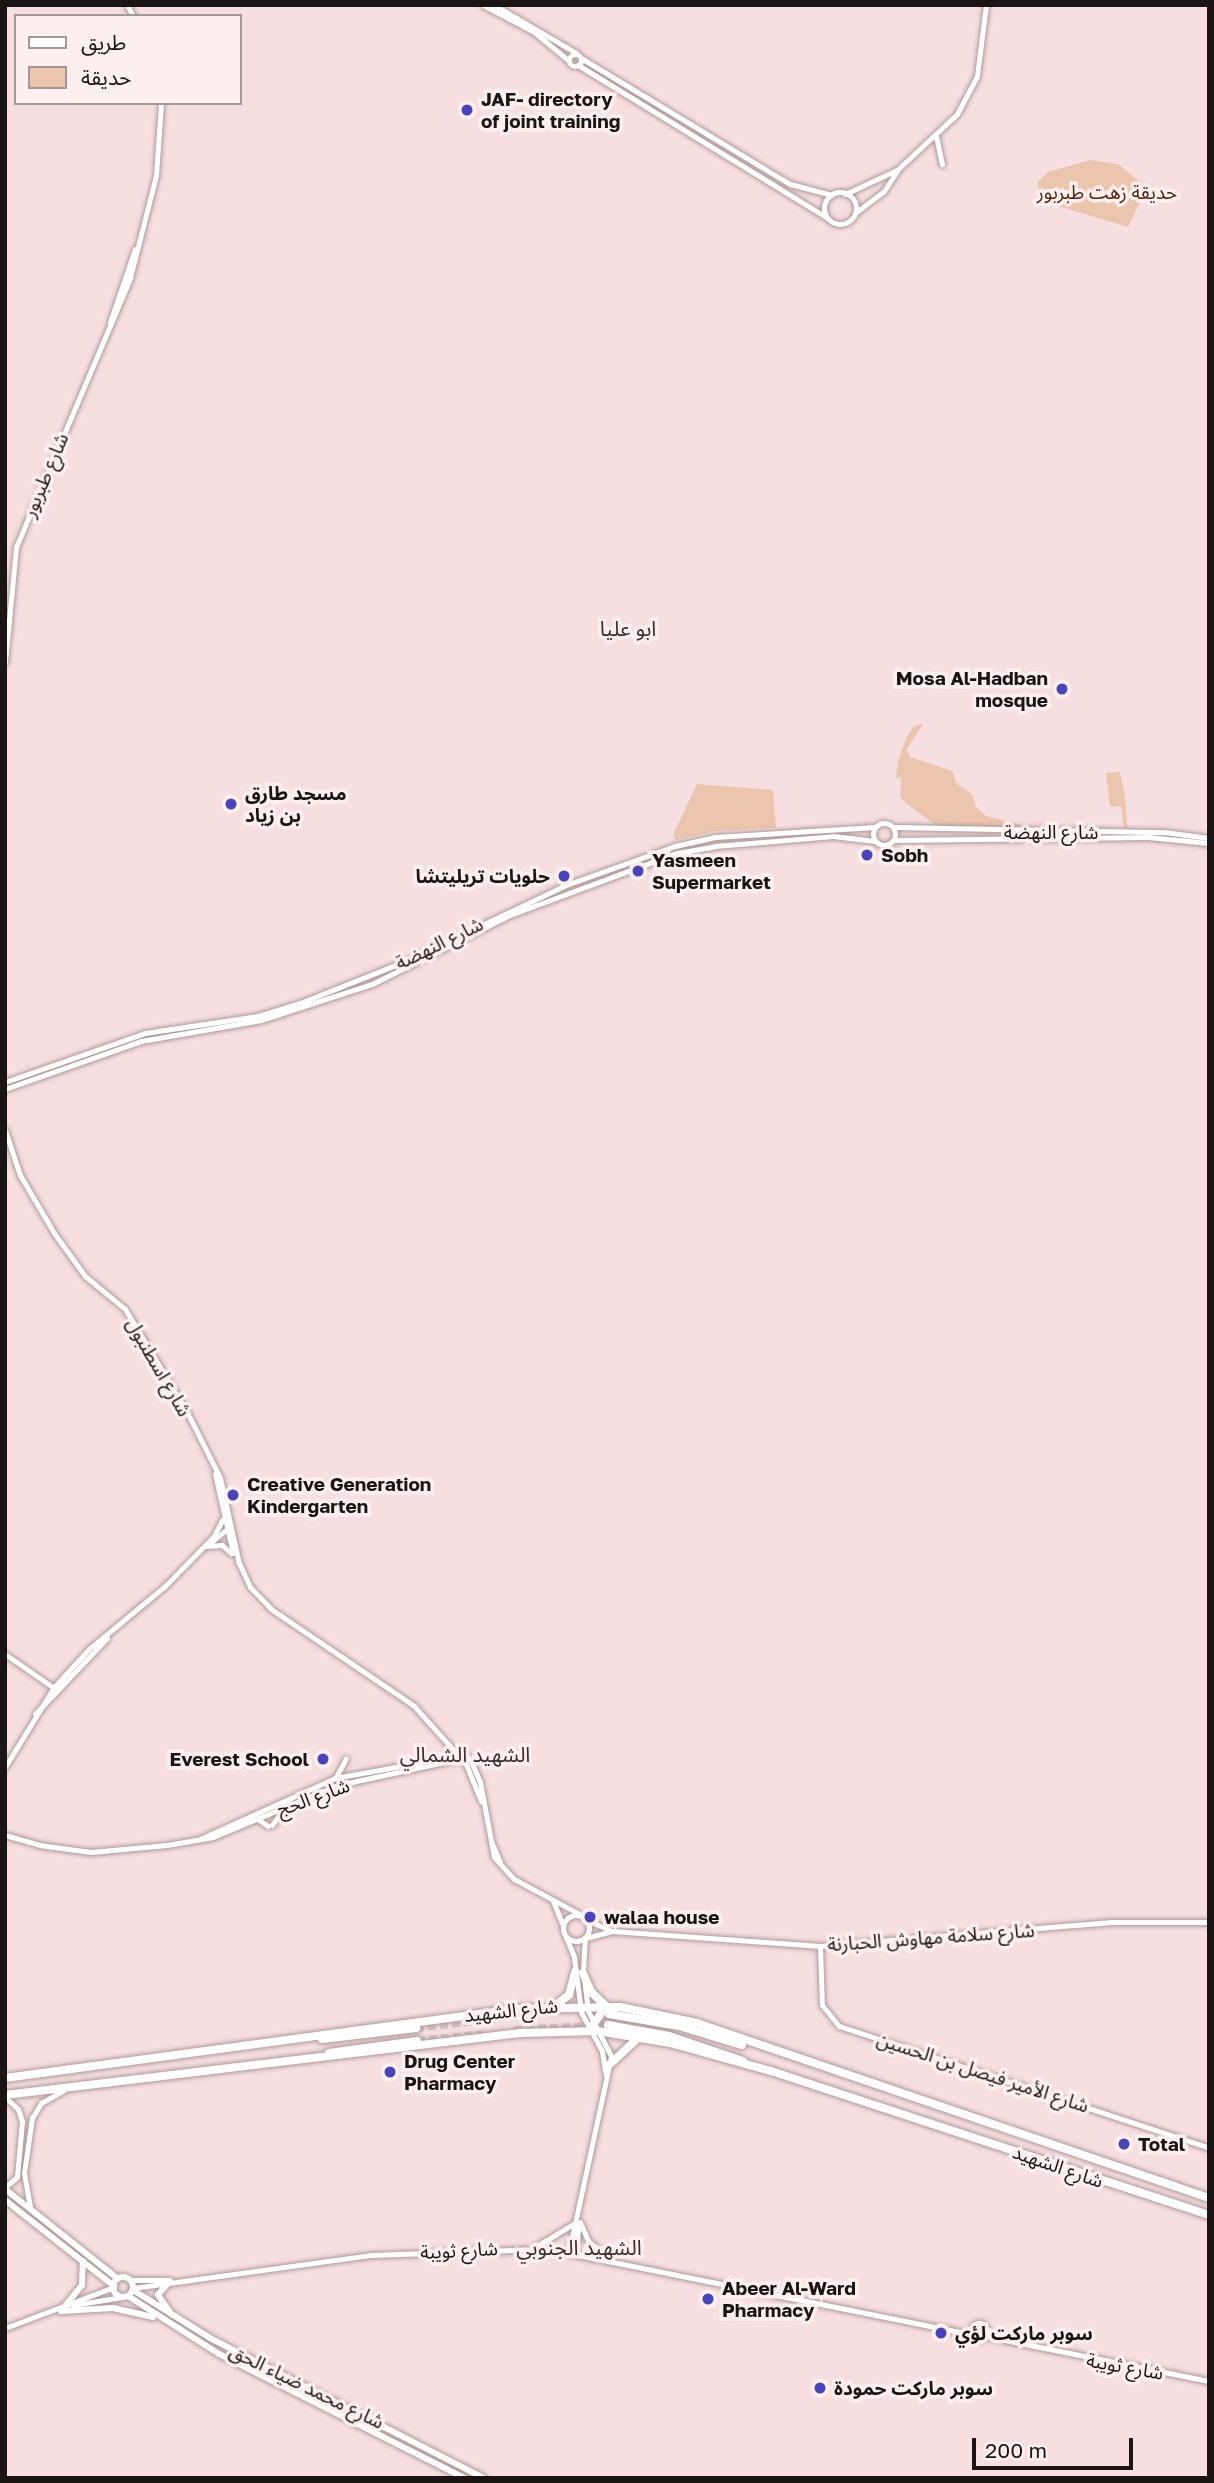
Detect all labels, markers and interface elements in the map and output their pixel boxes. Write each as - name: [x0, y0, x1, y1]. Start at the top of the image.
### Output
- legend: [14, 14, 242, 105]
- text: طريق: [81, 29, 126, 55]
- text: حديقة: [81, 64, 131, 90]
- place label: JAF- directory of joint training: [481, 88, 620, 132]
- marker: JAF- directory of joint training: [459, 102, 475, 118]
- park label: حديقة زهت طبربور: [1037, 181, 1177, 203]
- street label: شارع طبربور: [17, 430, 73, 520]
- district label: ابو عليا: [600, 615, 656, 641]
- place label: Mosa Al-Hadban mosque: [896, 667, 1048, 711]
- marker: Mosa Al-Hadban mosque: [1054, 681, 1070, 697]
- place label: مسجد طارق بن زياد: [245, 782, 346, 826]
- marker: مسجد طارق بن زياد: [223, 796, 239, 812]
- street label: شارع النهضة: [1004, 821, 1098, 843]
- place label: Sobh: [881, 844, 928, 866]
- marker: Sobh: [859, 847, 875, 863]
- place label: Yasmeen Supermarket: [652, 849, 771, 893]
- marker: Yasmeen Supermarket: [630, 863, 646, 879]
- place label: حلويات تريليتشا: [415, 865, 550, 887]
- marker: حلويات تريليتشا: [556, 868, 572, 884]
- street label: شارع النهضة: [391, 912, 487, 974]
- street label: شارع اسطنبول: [122, 1314, 196, 1420]
- place label: Creative Generation Kindergarten: [247, 1473, 431, 1517]
- marker: Creative Generation Kindergarten: [225, 1487, 241, 1503]
- district label: الشهيد الشمالي: [400, 1741, 530, 1767]
- place label: Everest School: [170, 1748, 309, 1770]
- marker: Everest School: [315, 1751, 331, 1767]
- street label: شارع الحج: [274, 1773, 352, 1821]
- place label: walaa house: [604, 1906, 720, 1928]
- marker: walaa house: [582, 1909, 598, 1925]
- street label: شارع سلامة مهاوش الحبارنة: [827, 1918, 1035, 1956]
- street label: شارع الشهيد: [463, 1994, 559, 2026]
- street label: شارع الأمير فيصل بن الحسين: [874, 2027, 1092, 2117]
- place label: Drug Center Pharmacy: [404, 2050, 515, 2094]
- marker: Drug Center Pharmacy: [382, 2064, 398, 2080]
- place label: Total: [1138, 2133, 1185, 2155]
- marker: Total: [1116, 2136, 1132, 2152]
- street label: شارع الشهيد: [1010, 2140, 1106, 2192]
- district label: الشهيد الجنوبي: [516, 2234, 642, 2260]
- street label: شارع ثويبة: [420, 2237, 498, 2263]
- place label: Abeer Al-Ward Pharmacy: [722, 2277, 856, 2321]
- marker: Abeer Al-Ward Pharmacy: [700, 2291, 716, 2307]
- place label: سوبر ماركت لؤي: [955, 2322, 1093, 2344]
- marker: سوبر ماركت لؤي: [933, 2325, 949, 2341]
- street label: شارع محمد ضياء الحق: [226, 2339, 388, 2433]
- street label: شارع ثويبة: [1085, 2348, 1165, 2384]
- place label: سوبر ماركت حمودة: [834, 2377, 993, 2399]
- marker: سوبر ماركت حمودة: [812, 2380, 828, 2396]
- scale bar: [976, 2424, 1137, 2468]
- text: 200 m: [985, 2437, 1047, 2463]

